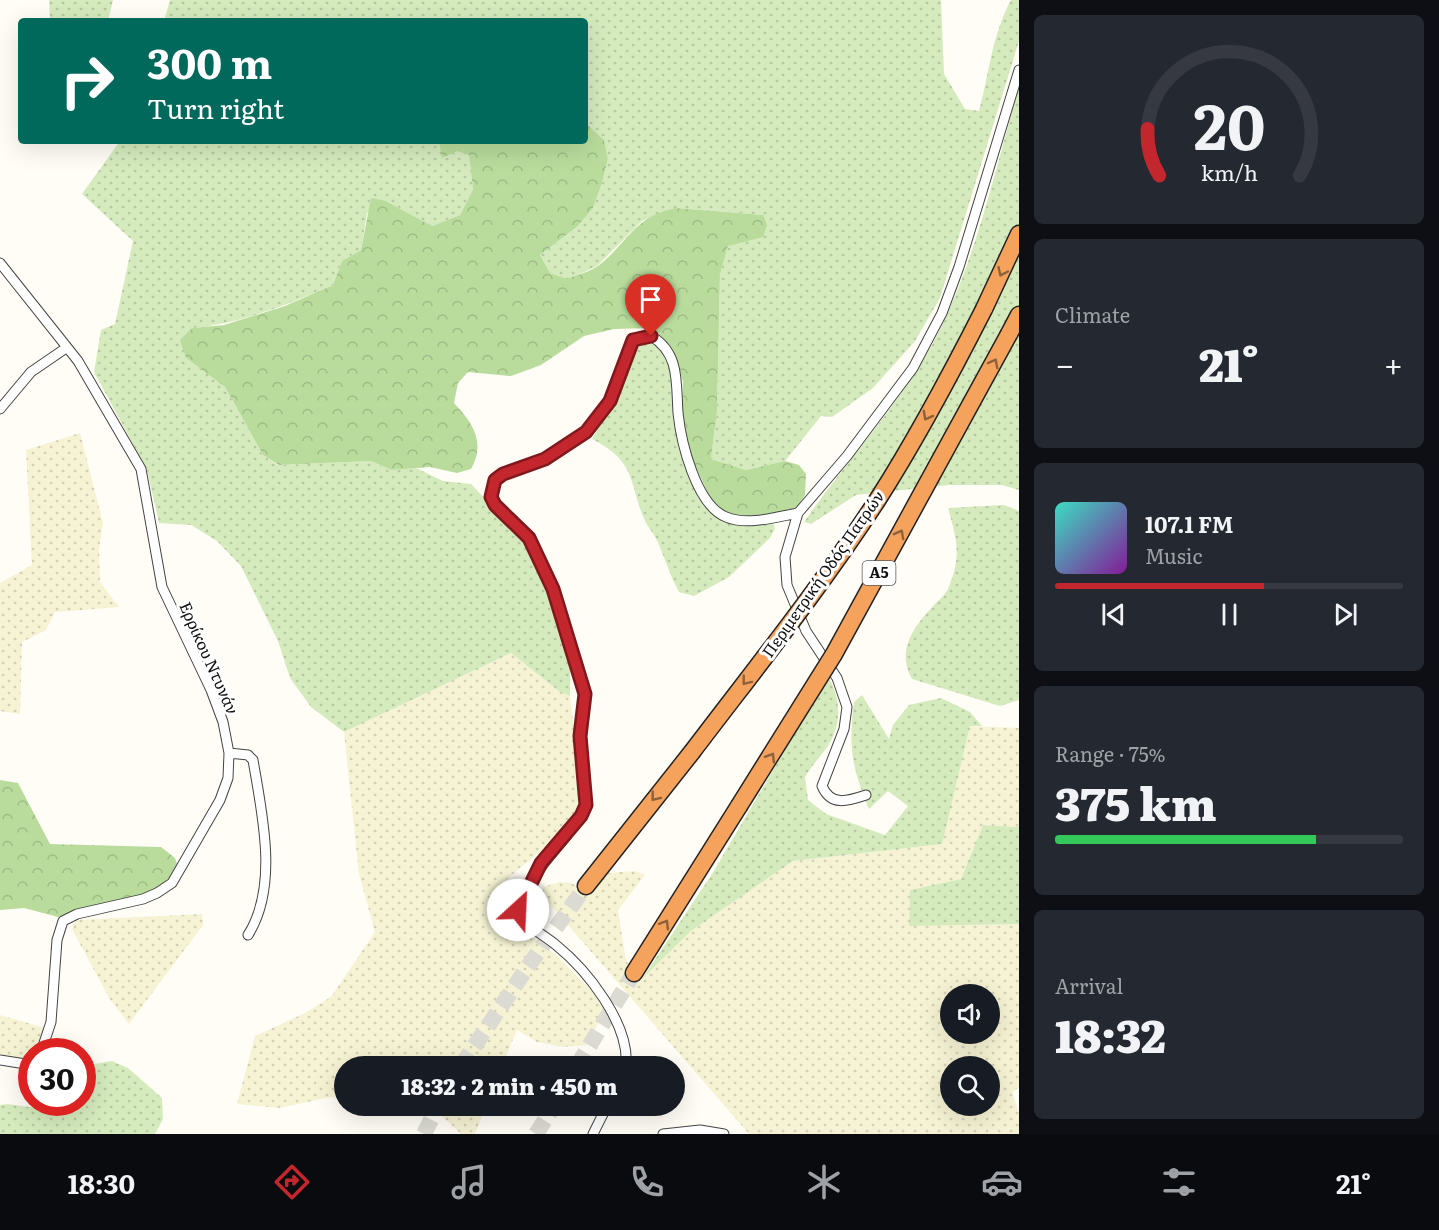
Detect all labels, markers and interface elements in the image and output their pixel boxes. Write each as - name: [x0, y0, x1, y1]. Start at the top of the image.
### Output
- text: 300 m: [147, 30, 272, 92]
- icon: right: [48, 42, 126, 120]
- text: 20: [1193, 78, 1265, 170]
- text: Turn right: [147, 87, 284, 127]
- text: km/h: [1200, 157, 1258, 189]
- one-way arrow: [997, 265, 1009, 276]
- pin: [625, 274, 676, 336]
- icon: arrive: [634, 283, 667, 316]
- text: Climate: [1055, 299, 1130, 329]
- text: 21°: [1199, 329, 1259, 396]
- text: −: [1055, 338, 1074, 387]
- text: +: [1384, 338, 1403, 387]
- one-way arrow: [987, 358, 998, 369]
- one-way arrow: [923, 410, 934, 420]
- street label: Περιμετρική Οδός Πατρών: [755, 485, 889, 662]
- text: 107.1 FM: [1145, 507, 1234, 540]
- one-way arrow: [893, 530, 904, 540]
- text: Music: [1145, 540, 1202, 570]
- road number: Α5: [862, 561, 896, 585]
- street label: Ερρίκου Ντυνάν: [174, 597, 245, 718]
- icon: previous: [1097, 598, 1130, 631]
- icon: pause: [1213, 598, 1246, 631]
- icon: next: [1329, 598, 1362, 631]
- one-way arrow: [742, 674, 753, 685]
- text: Range · 75%: [1055, 738, 1166, 768]
- one-way arrow: [763, 753, 775, 763]
- text: 375 km: [1055, 768, 1217, 835]
- one-way arrow: [652, 790, 663, 801]
- position arrow: [486, 878, 550, 942]
- one-way arrow: [658, 919, 669, 930]
- text: Arrival: [1055, 970, 1123, 1000]
- map controls: [940, 984, 1000, 1116]
- button: sound: [940, 984, 1000, 1044]
- text: 18:32: [1055, 1000, 1166, 1067]
- speed limit sign: 30: [18, 1038, 96, 1116]
- button: search: [940, 1056, 1000, 1116]
- text: 18:32 · 2 min · 450 m: [401, 1069, 618, 1102]
- icon: directions: [271, 1161, 313, 1203]
- icon: music: [448, 1161, 490, 1203]
- icon: phone: [626, 1161, 668, 1203]
- icon: climate: [803, 1161, 845, 1203]
- icon: car: [981, 1161, 1023, 1203]
- icon: filters: [1158, 1161, 1200, 1203]
- text: 18:30: [68, 1162, 135, 1202]
- text: 21°: [1336, 1162, 1371, 1202]

